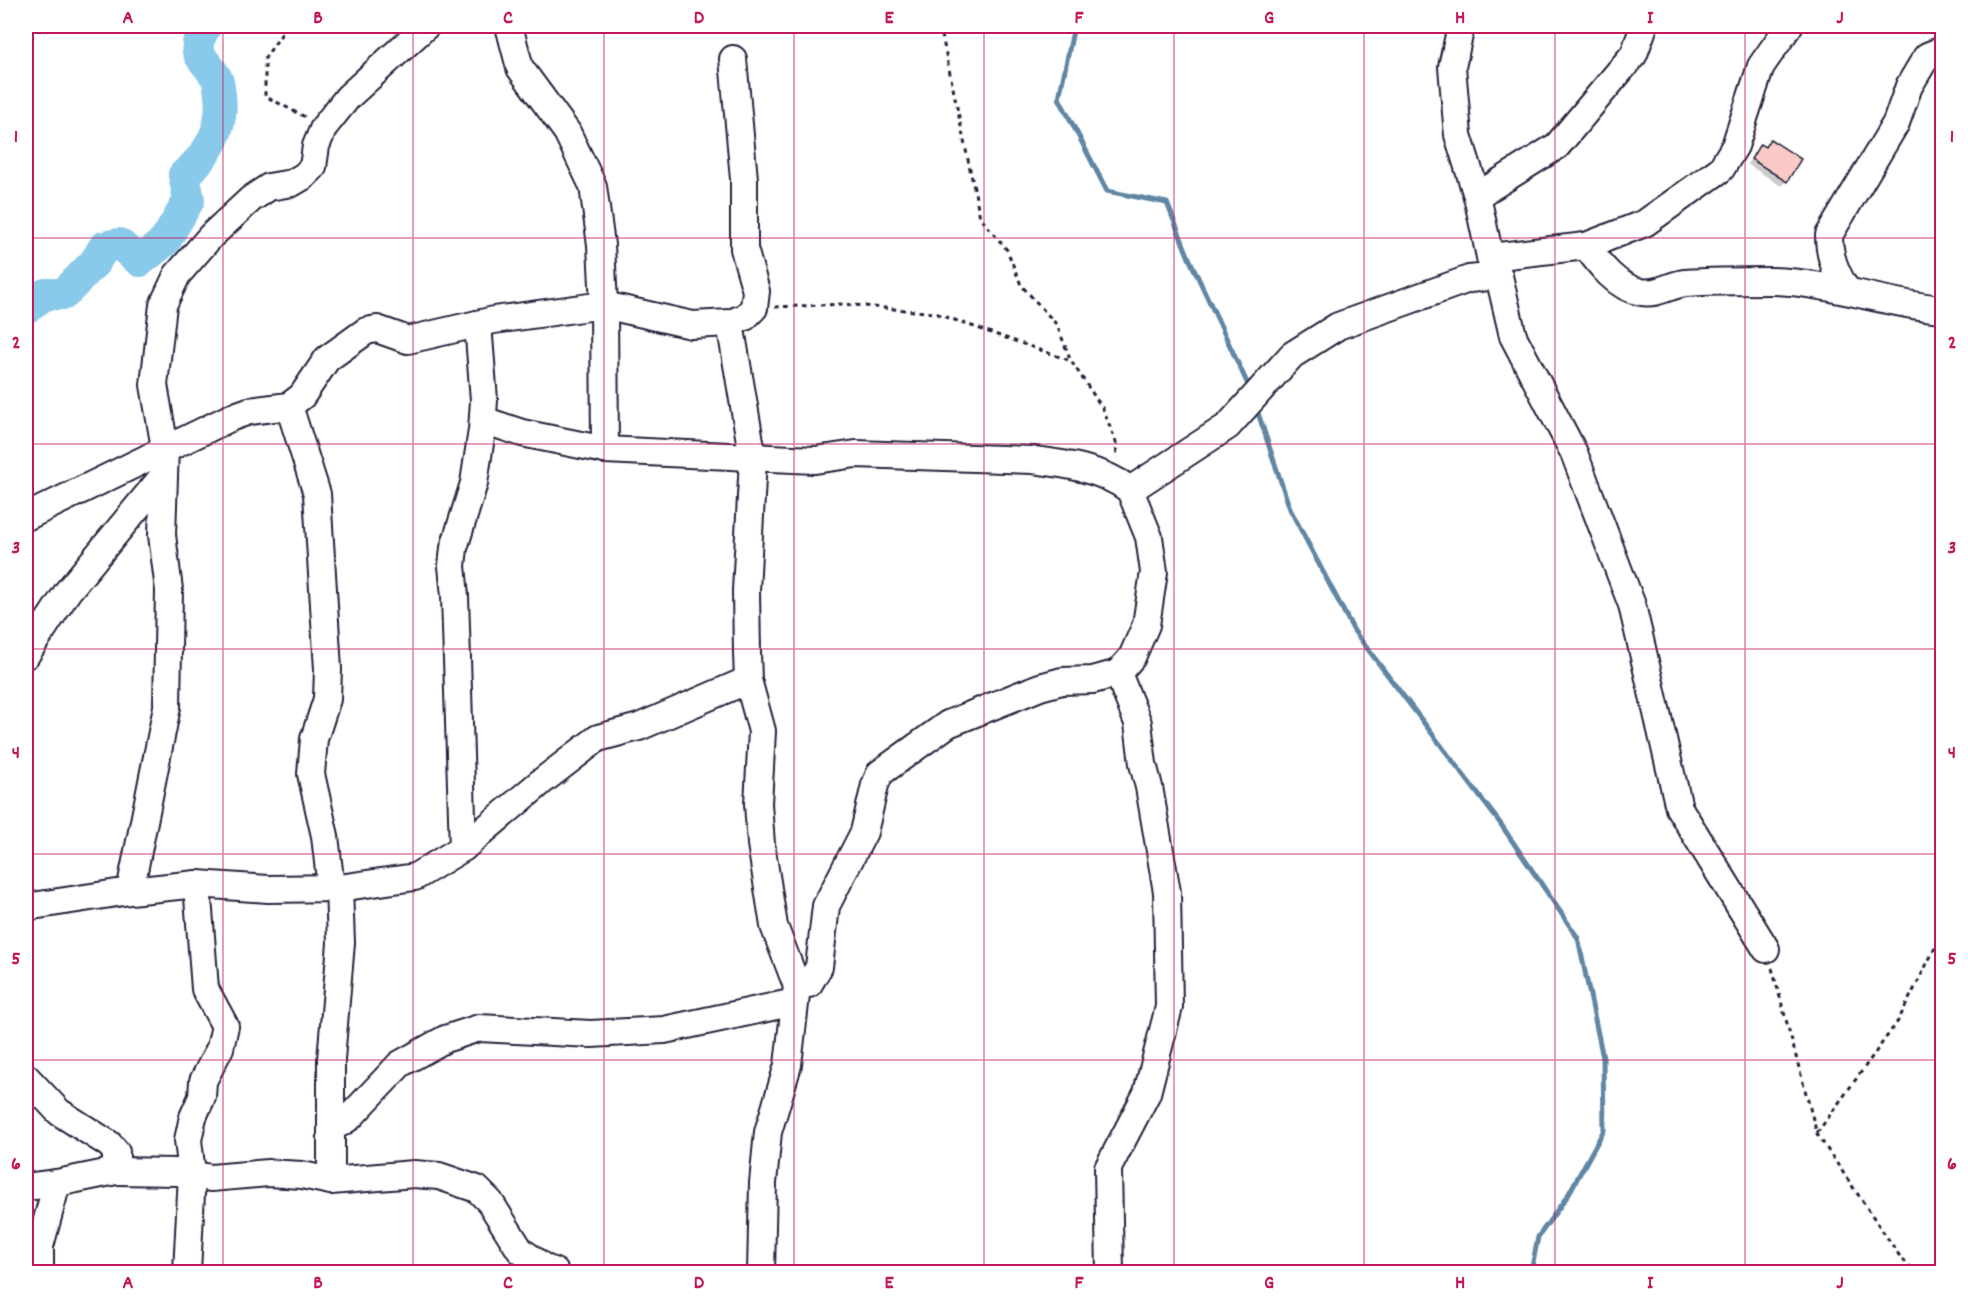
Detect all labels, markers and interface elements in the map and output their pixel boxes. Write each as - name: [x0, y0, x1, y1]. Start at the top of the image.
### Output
- text: A: [123, 5, 134, 33]
- text: B: [313, 5, 323, 33]
- text: C: [503, 5, 513, 33]
- text: D: [694, 5, 705, 33]
- text: E: [884, 5, 894, 33]
- text: F: [1075, 5, 1085, 33]
- text: G: [1264, 5, 1274, 33]
- text: H: [1455, 5, 1465, 33]
- text: I: [1647, 5, 1654, 33]
- text: J: [1836, 5, 1844, 33]
- text: 1: [14, 124, 18, 152]
- text: 1: [1950, 124, 1954, 152]
- text: 2: [12, 330, 20, 358]
- text: 2: [1948, 330, 1956, 358]
- text: 3: [12, 535, 20, 563]
- text: 3: [1948, 535, 1956, 563]
- text: 4: [12, 740, 20, 768]
- text: 4: [1948, 740, 1956, 768]
- text: 5: [11, 946, 21, 974]
- text: 5: [1947, 946, 1957, 974]
- text: 6: [11, 1151, 21, 1179]
- text: 6: [1947, 1151, 1957, 1179]
- text: A: [123, 1270, 134, 1298]
- text: B: [313, 1270, 323, 1298]
- text: C: [503, 1270, 513, 1298]
- text: D: [694, 1270, 705, 1298]
- text: E: [884, 1270, 894, 1298]
- text: F: [1075, 1270, 1085, 1298]
- text: G: [1264, 1270, 1274, 1298]
- text: H: [1455, 1270, 1465, 1298]
- text: I: [1647, 1270, 1654, 1298]
- text: J: [1836, 1270, 1844, 1298]

